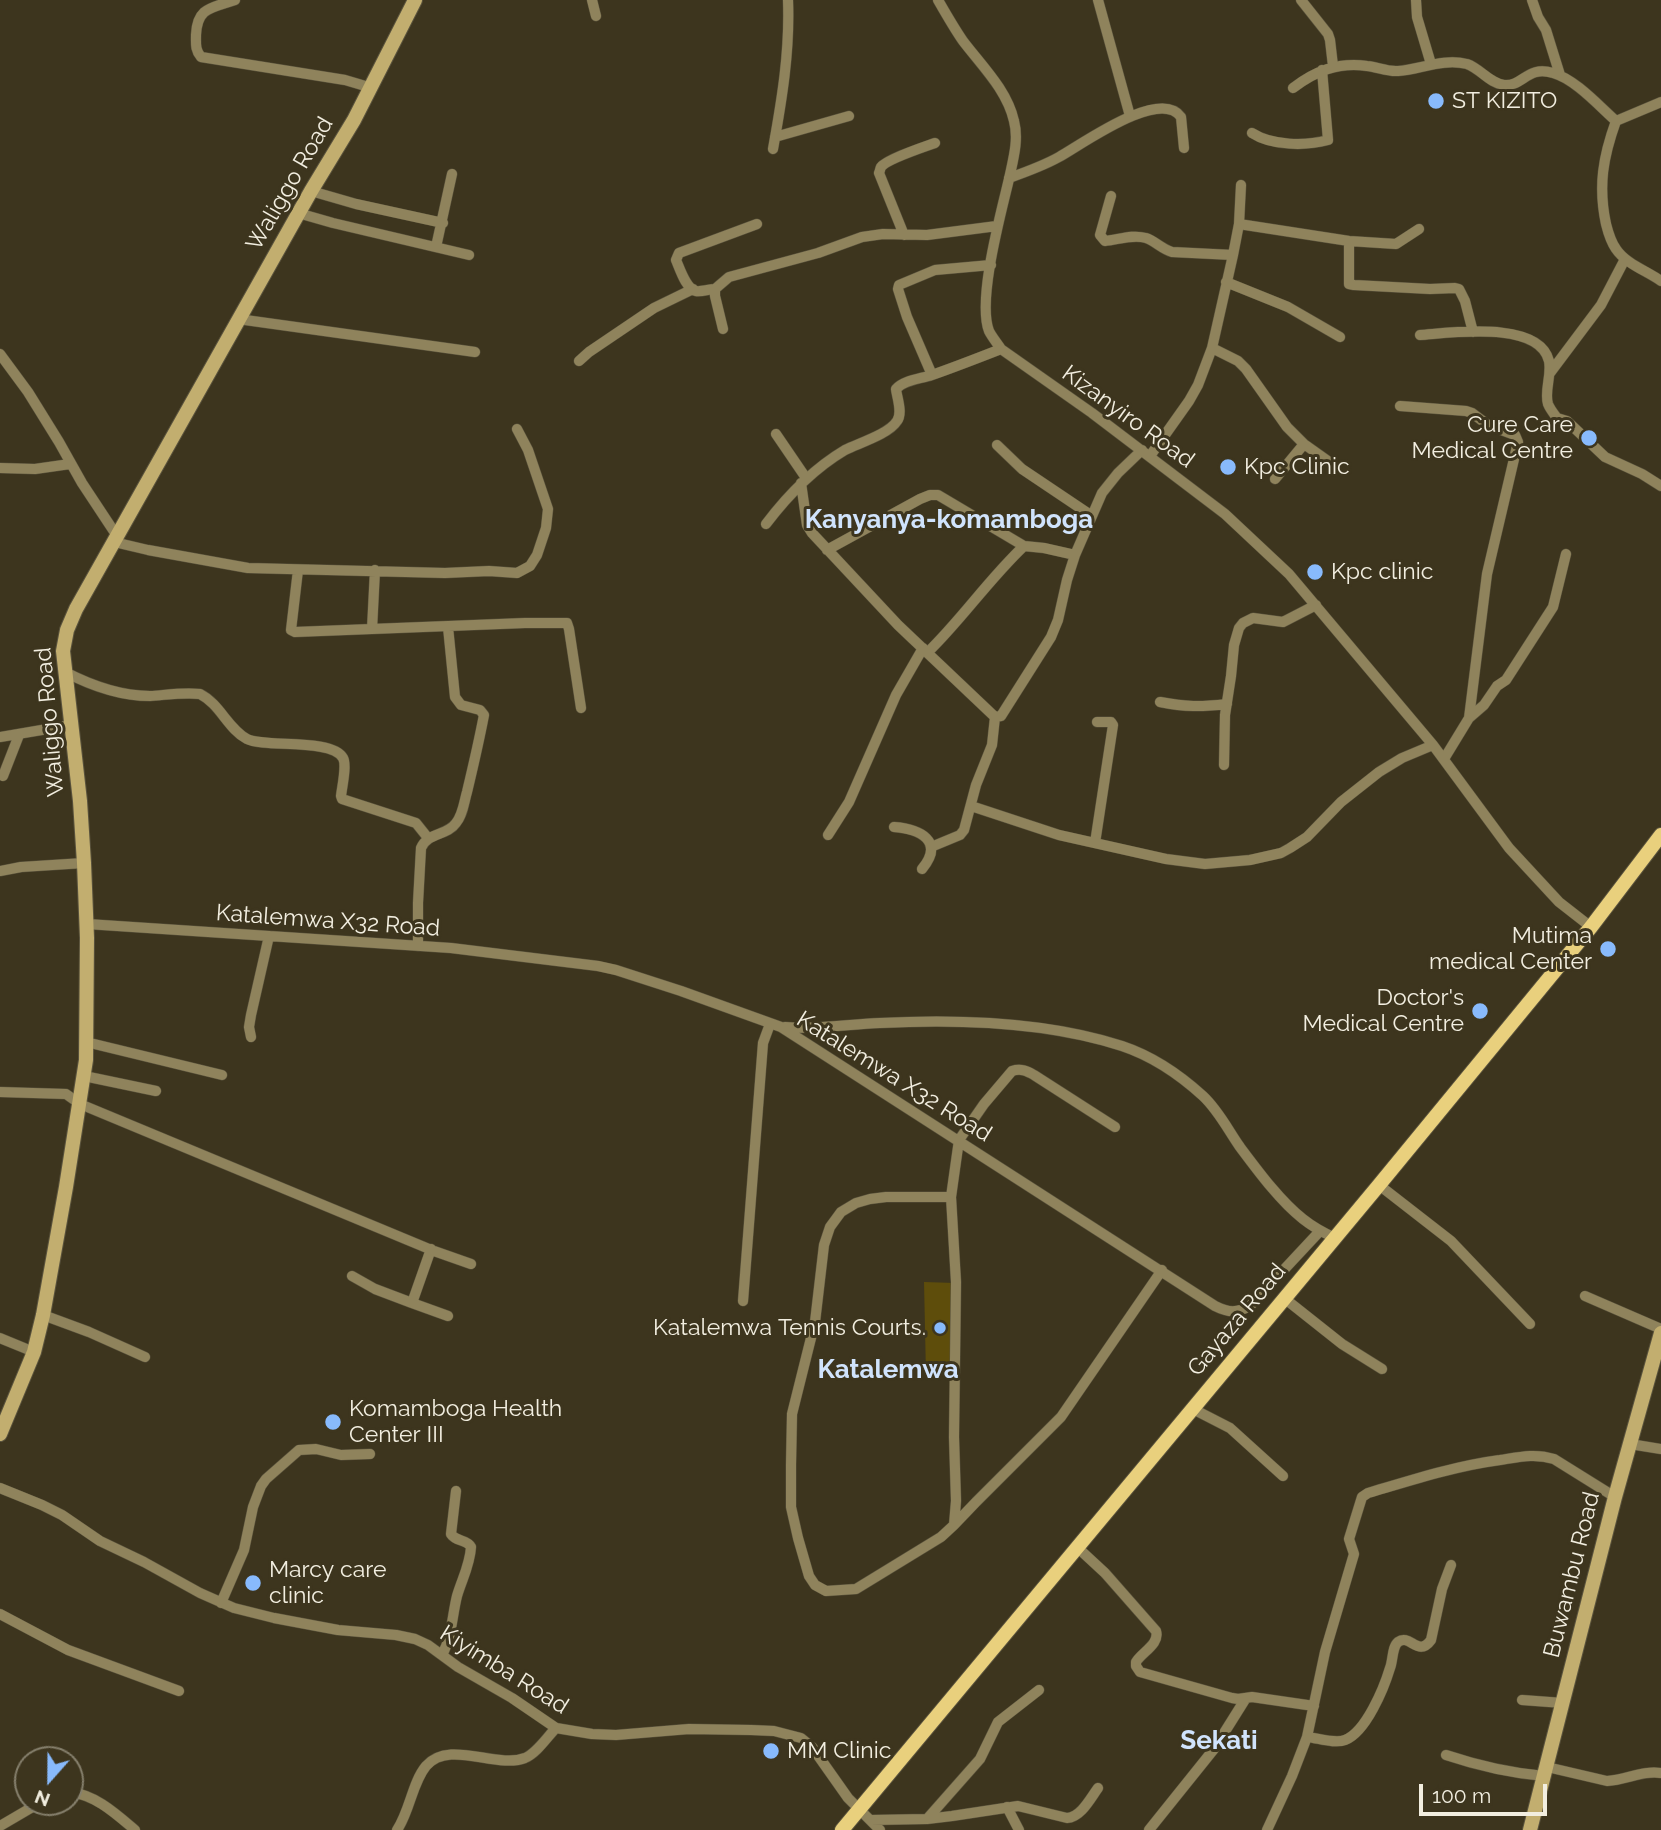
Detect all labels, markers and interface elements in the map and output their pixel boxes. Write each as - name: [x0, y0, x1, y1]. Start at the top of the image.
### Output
- place label: ST KIZITO: [1452, 87, 1557, 115]
- marker: ST KIZITO: [1426, 91, 1446, 111]
- street label: Waliggo Road: [241, 112, 339, 256]
- street label: Kizanyiro Road: [1056, 360, 1200, 474]
- place label: Cure Care Medical Centre: [1411, 411, 1573, 465]
- marker: Cure Care Medical Centre: [1579, 428, 1599, 448]
- place label: Kpc Clinic: [1244, 453, 1350, 481]
- marker: Kpc Clinic: [1218, 457, 1238, 477]
- district label: Kanyanya-komamboga: [805, 504, 1093, 536]
- place label: Kpc clinic: [1331, 558, 1433, 586]
- marker: Kpc clinic: [1305, 562, 1325, 582]
- street label: Waliggo Road: [30, 646, 70, 798]
- street label: Katalemwa X32 Road: [215, 899, 441, 943]
- place label: Mutima medical Center: [1429, 922, 1592, 976]
- marker: Mutima medical Center: [1598, 939, 1618, 959]
- place label: Doctor's Medical Centre: [1302, 984, 1464, 1038]
- marker: Doctor's Medical Centre: [1470, 1001, 1490, 1021]
- street label: Katalemwa X32 Road: [791, 1006, 997, 1148]
- street label: Gayaza Road: [1182, 1258, 1292, 1382]
- place label: Katalemwa Tennis Courts.: [653, 1314, 926, 1342]
- marker: Katalemwa Tennis Courts.: [932, 1320, 948, 1336]
- district label: Katalemwa: [817, 1354, 959, 1386]
- place label: Komamboga Health Center III: [349, 1395, 562, 1449]
- marker: Komamboga Health Center III: [323, 1412, 343, 1432]
- street label: Buwambu Road: [1538, 1489, 1606, 1661]
- place label: Marcy care clinic: [269, 1556, 386, 1610]
- marker: Marcy care clinic: [243, 1573, 263, 1593]
- street label: Kiyimba Road: [435, 1620, 573, 1720]
- district label: Sekati: [1180, 1725, 1258, 1757]
- place label: MM Clinic: [787, 1737, 891, 1765]
- marker: MM Clinic: [761, 1741, 781, 1761]
- north arrow: [14, 1746, 84, 1816]
- scale bar: [1423, 1770, 1551, 1814]
- text: 100 m: [1432, 1783, 1491, 1808]
- text: N: [31, 1786, 53, 1812]

